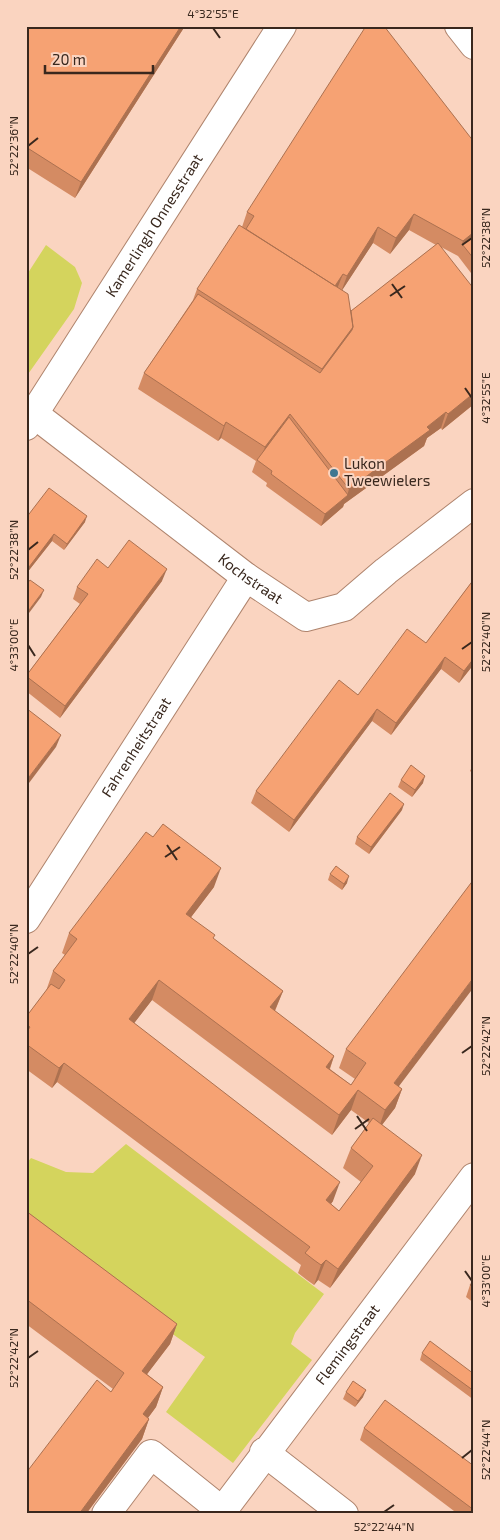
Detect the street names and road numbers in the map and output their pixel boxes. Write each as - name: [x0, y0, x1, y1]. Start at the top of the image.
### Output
- street label: Kamerlingh Onnesstraat: [101, 150, 206, 300]
- street label: Kochstraat: [215, 549, 287, 607]
- street label: Fahrenheitstraat: [97, 693, 174, 800]
- street label: Flemingstraat: [311, 1300, 383, 1388]

